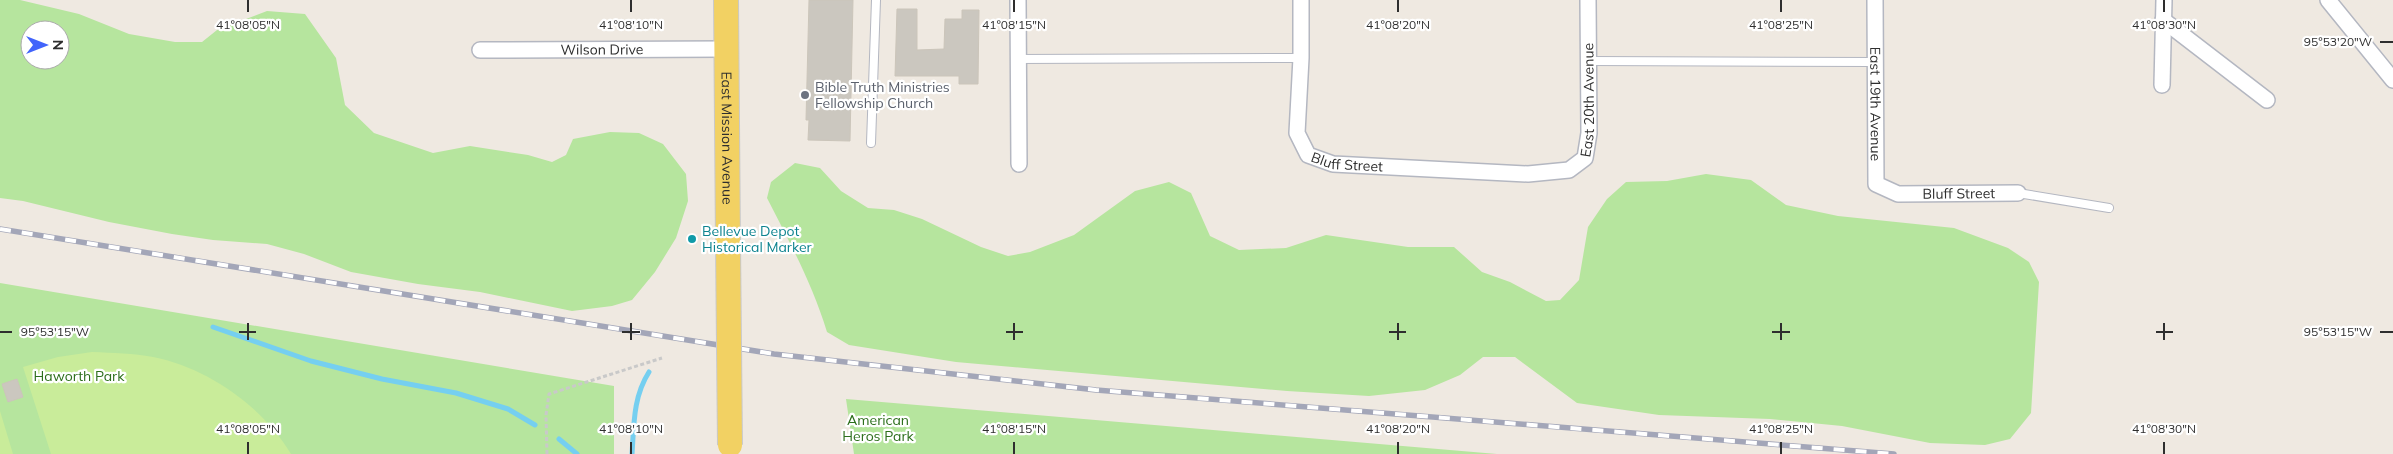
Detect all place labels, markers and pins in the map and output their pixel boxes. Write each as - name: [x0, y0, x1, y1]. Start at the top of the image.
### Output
- place label: Bible Truth Ministries Fellowship Church: [815, 78, 950, 112]
- marker: Bible Truth Ministries Fellowship Church: [799, 89, 811, 101]
- place label: Bellevue Depot Historical Marker: [702, 222, 813, 256]
- marker: Bellevue Depot Historical Marker: [686, 233, 698, 245]

